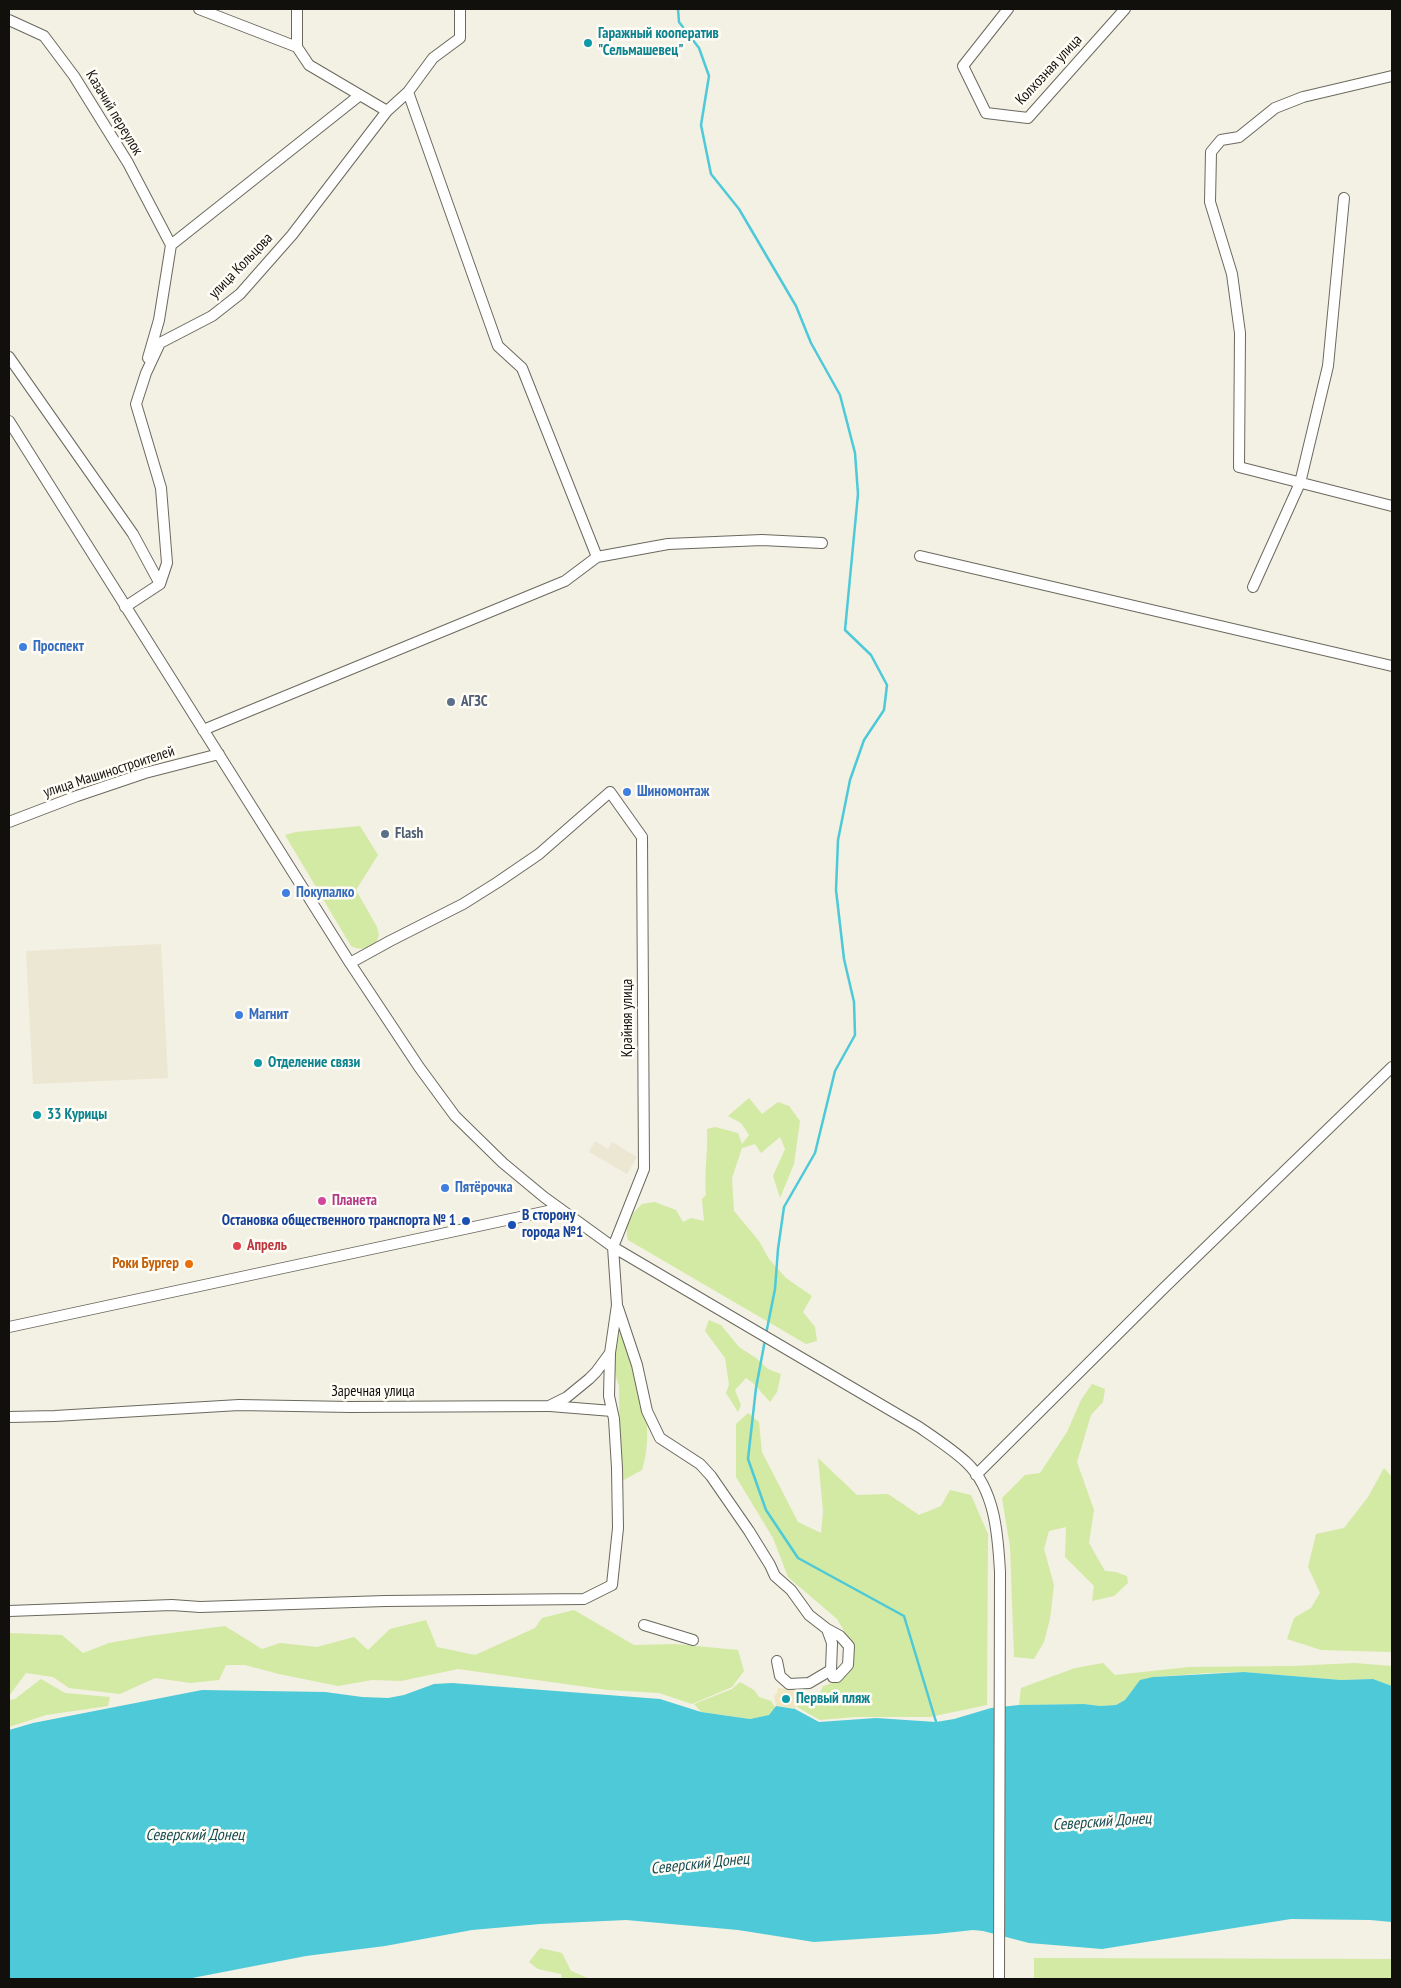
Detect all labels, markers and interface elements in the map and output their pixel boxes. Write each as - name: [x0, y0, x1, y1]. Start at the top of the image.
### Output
- place label: Гаражный кооператив "Сельмашевец": [598, 25, 719, 60]
- street label: Колхозная улица: [1012, 31, 1086, 109]
- marker: Гаражный кооператив "Сельмашевец": [582, 37, 594, 49]
- street label: Казачий переулок: [82, 67, 146, 159]
- street label: улица Кольцова: [205, 230, 277, 302]
- place label: Проспект: [33, 638, 84, 656]
- marker: Проспект: [17, 641, 29, 653]
- place label: АГЗС: [461, 693, 488, 711]
- marker: АГЗС: [445, 696, 457, 708]
- street label: улица Машиностроителей: [41, 742, 177, 802]
- place label: Шиномонтаж: [637, 783, 709, 801]
- marker: Шиномонтаж: [621, 786, 633, 798]
- place label: Flash: [395, 825, 423, 843]
- marker: Flash: [379, 828, 391, 840]
- place label: Покупалко: [296, 884, 354, 902]
- marker: Покупалко: [280, 887, 292, 899]
- street label: Крайняя улица: [619, 979, 637, 1057]
- place label: Магнит: [249, 1006, 288, 1024]
- marker: Магнит: [233, 1009, 245, 1021]
- place label: Отделение связи: [268, 1054, 360, 1072]
- marker: Отделение связи: [252, 1057, 264, 1069]
- place label: 33 Курицы: [47, 1106, 107, 1124]
- marker: 33 Курицы: [31, 1109, 43, 1121]
- place label: Пятёрочка: [455, 1179, 513, 1197]
- marker: Пятёрочка: [439, 1182, 451, 1194]
- place label: Планета: [332, 1192, 377, 1210]
- marker: Планета: [316, 1195, 328, 1207]
- place label: В сторону города №1: [522, 1207, 583, 1242]
- place label: Остановка общественного транспорта № 1: [222, 1212, 456, 1230]
- marker: Остановка общественного транспорта № 1: [460, 1215, 472, 1227]
- marker: В сторону города №1: [506, 1219, 518, 1231]
- place label: Апрель: [247, 1237, 287, 1255]
- marker: Апрель: [231, 1240, 243, 1252]
- place label: Роки Бургер: [112, 1255, 179, 1273]
- marker: Роки Бургер: [183, 1258, 195, 1270]
- street label: Заречная улица: [331, 1383, 415, 1401]
- place label: Первый пляж: [796, 1690, 870, 1708]
- marker: Первый пляж: [780, 1693, 792, 1705]
- water label: Северский Донец: [1052, 1809, 1152, 1835]
- water label: Северский Донец: [146, 1825, 244, 1845]
- water label: Северский Донец: [650, 1849, 750, 1879]

